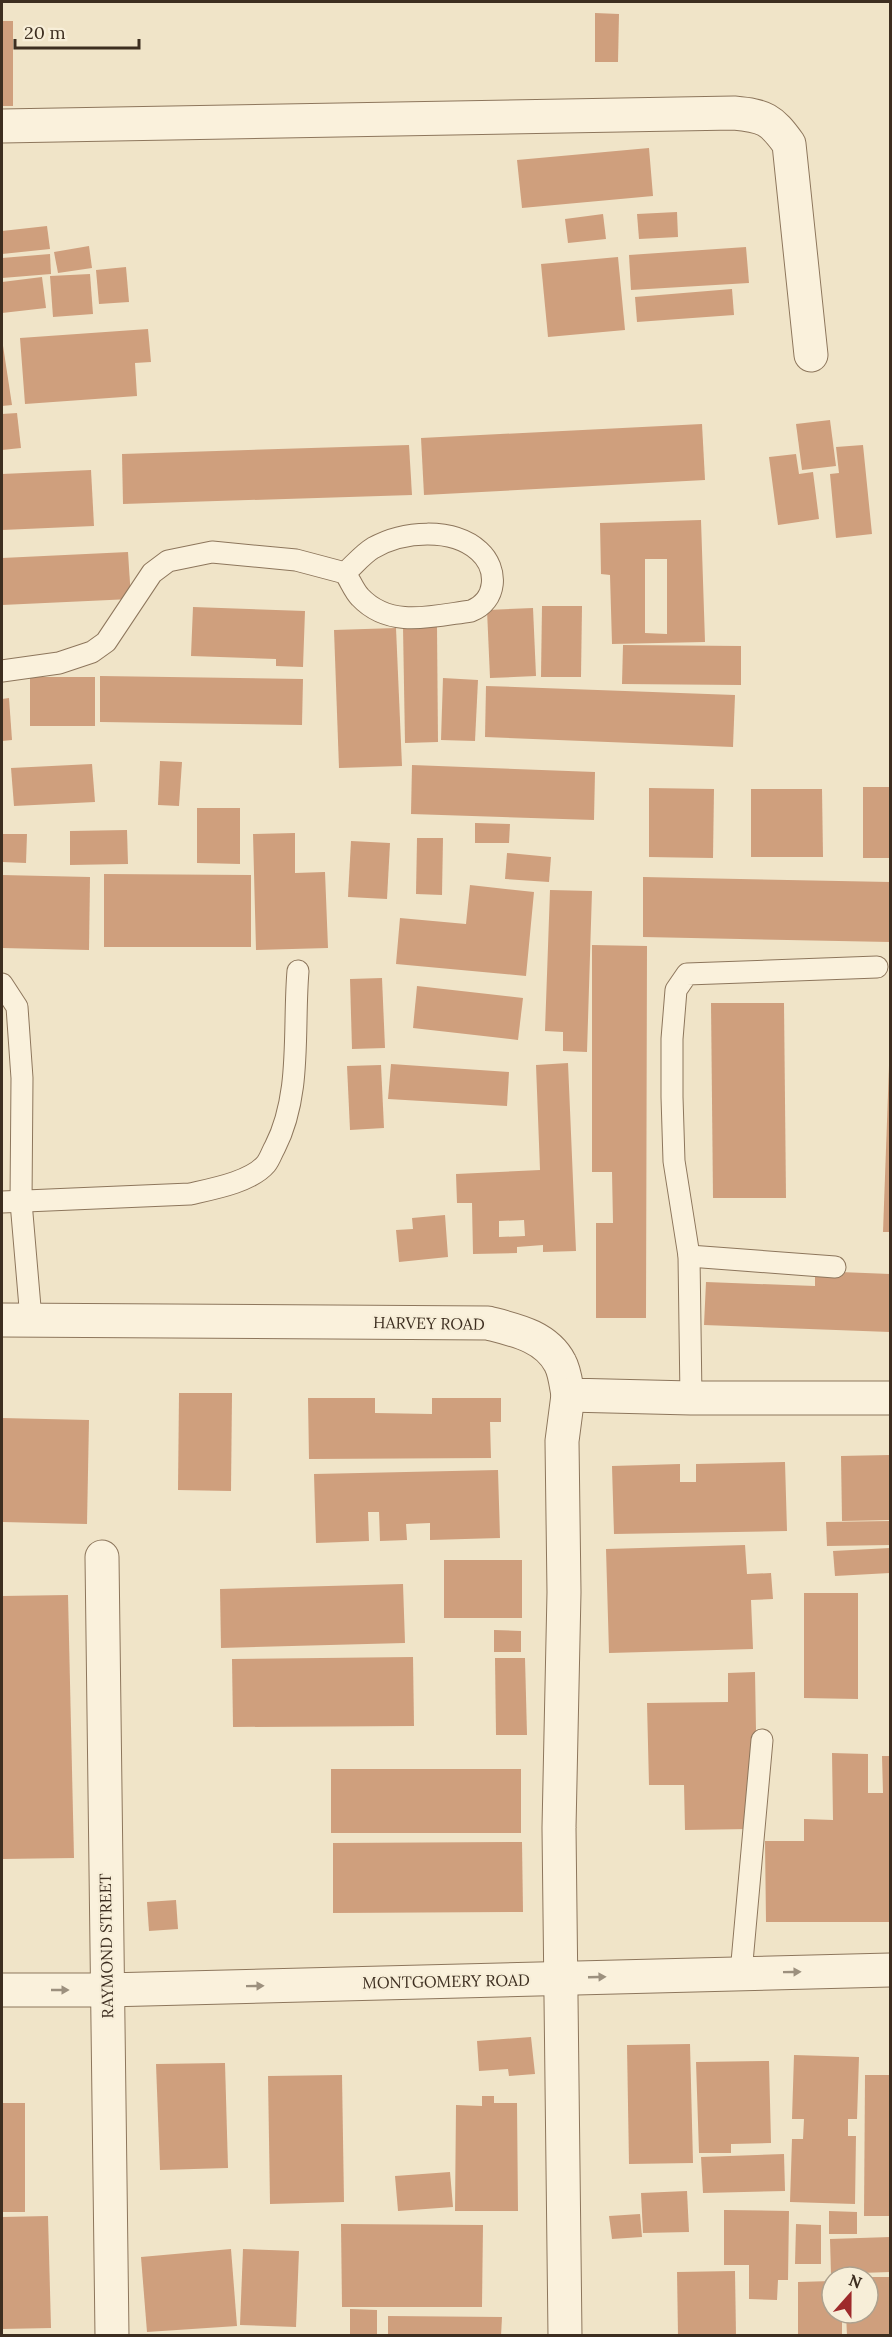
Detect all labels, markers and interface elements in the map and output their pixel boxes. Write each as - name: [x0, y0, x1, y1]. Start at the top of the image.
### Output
- scale bar: [15, 12, 140, 50]
- text: 20 m: [24, 21, 66, 44]
- street label: HARVEY ROAD: [373, 1312, 485, 1334]
- street label: RAYMOND STREET: [95, 1873, 117, 2019]
- one-way arrow: [782, 1967, 801, 1977]
- street label: MONTGOMERY ROAD: [362, 1970, 530, 1992]
- one-way arrow: [587, 1973, 606, 1982]
- one-way arrow: [245, 1982, 264, 1991]
- one-way arrow: [50, 1985, 69, 1995]
- north arrow: [820, 2265, 880, 2325]
- text: N: [846, 2269, 865, 2293]

